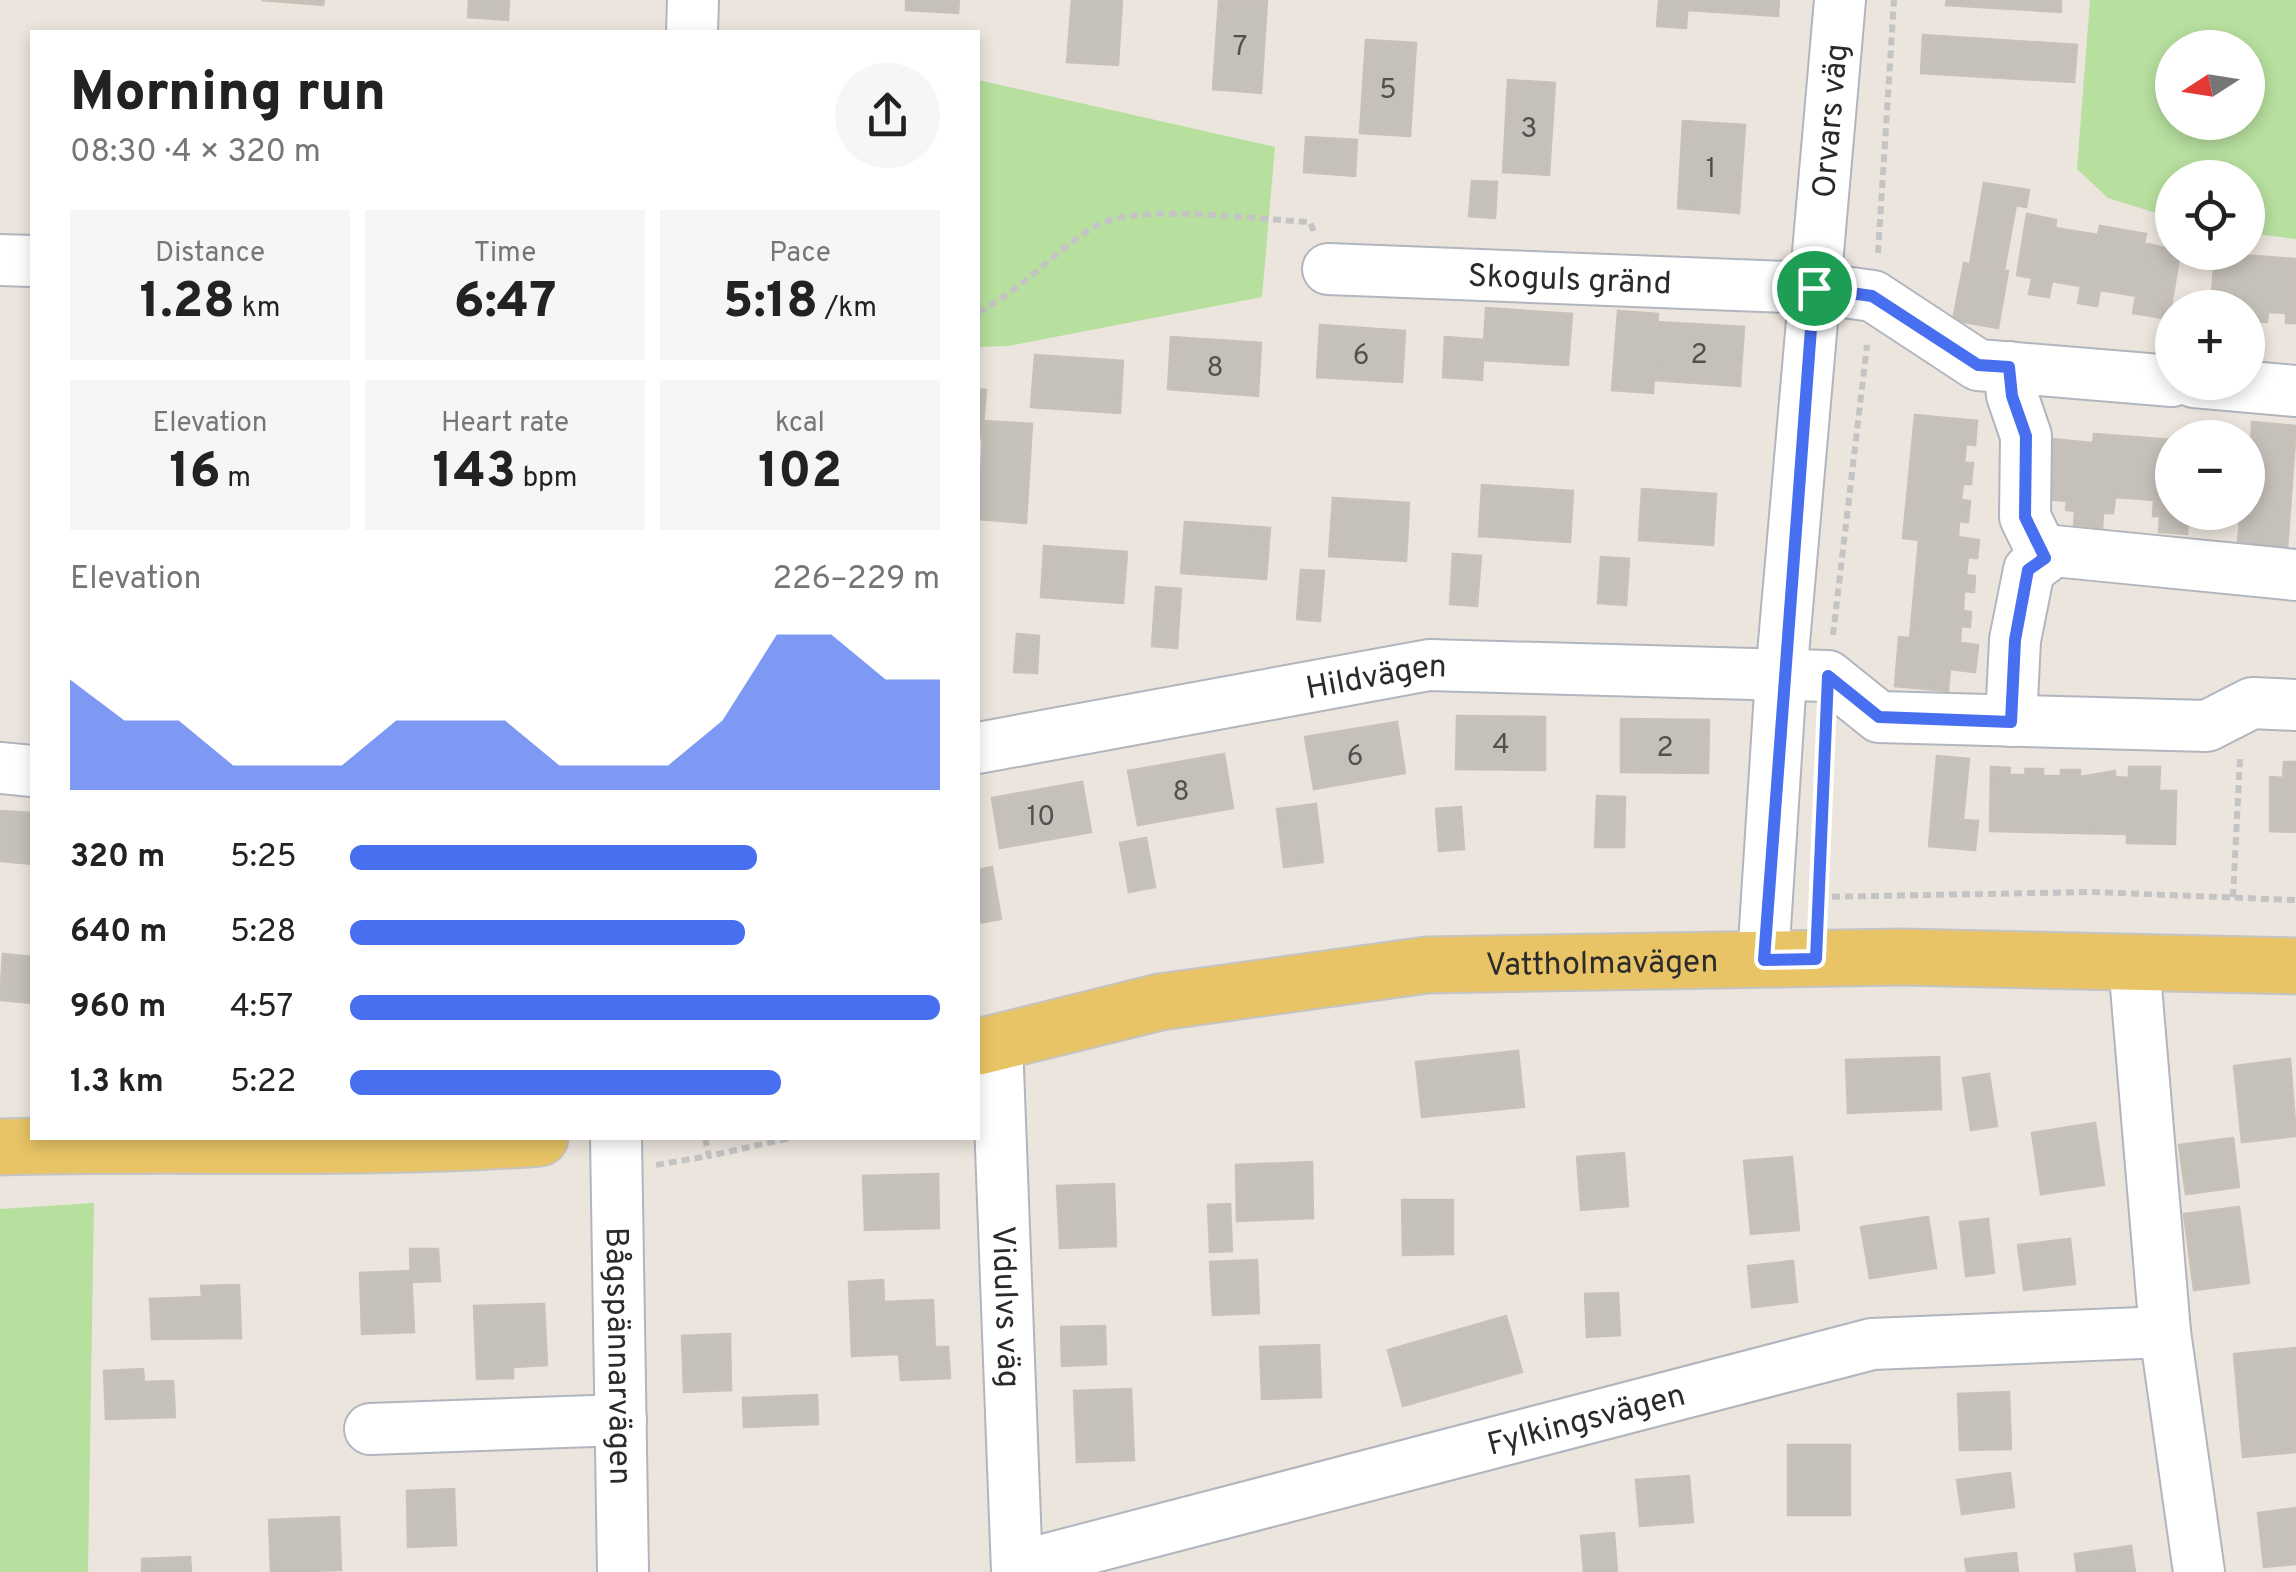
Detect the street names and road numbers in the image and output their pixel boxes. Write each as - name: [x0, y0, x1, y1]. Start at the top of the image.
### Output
- street label: Orvars väg: [1806, 42, 1859, 200]
- street label: Skoguls gränd: [1467, 257, 1672, 305]
- street label: Hildvägen: [1303, 648, 1447, 710]
- street label: Vattholmavägen: [1485, 943, 1719, 987]
- street label: Vidulvs väg: [981, 1225, 1027, 1389]
- street label: Bågspännarvägen: [594, 1226, 639, 1486]
- street label: Fylkingsvägen: [1483, 1377, 1690, 1467]

